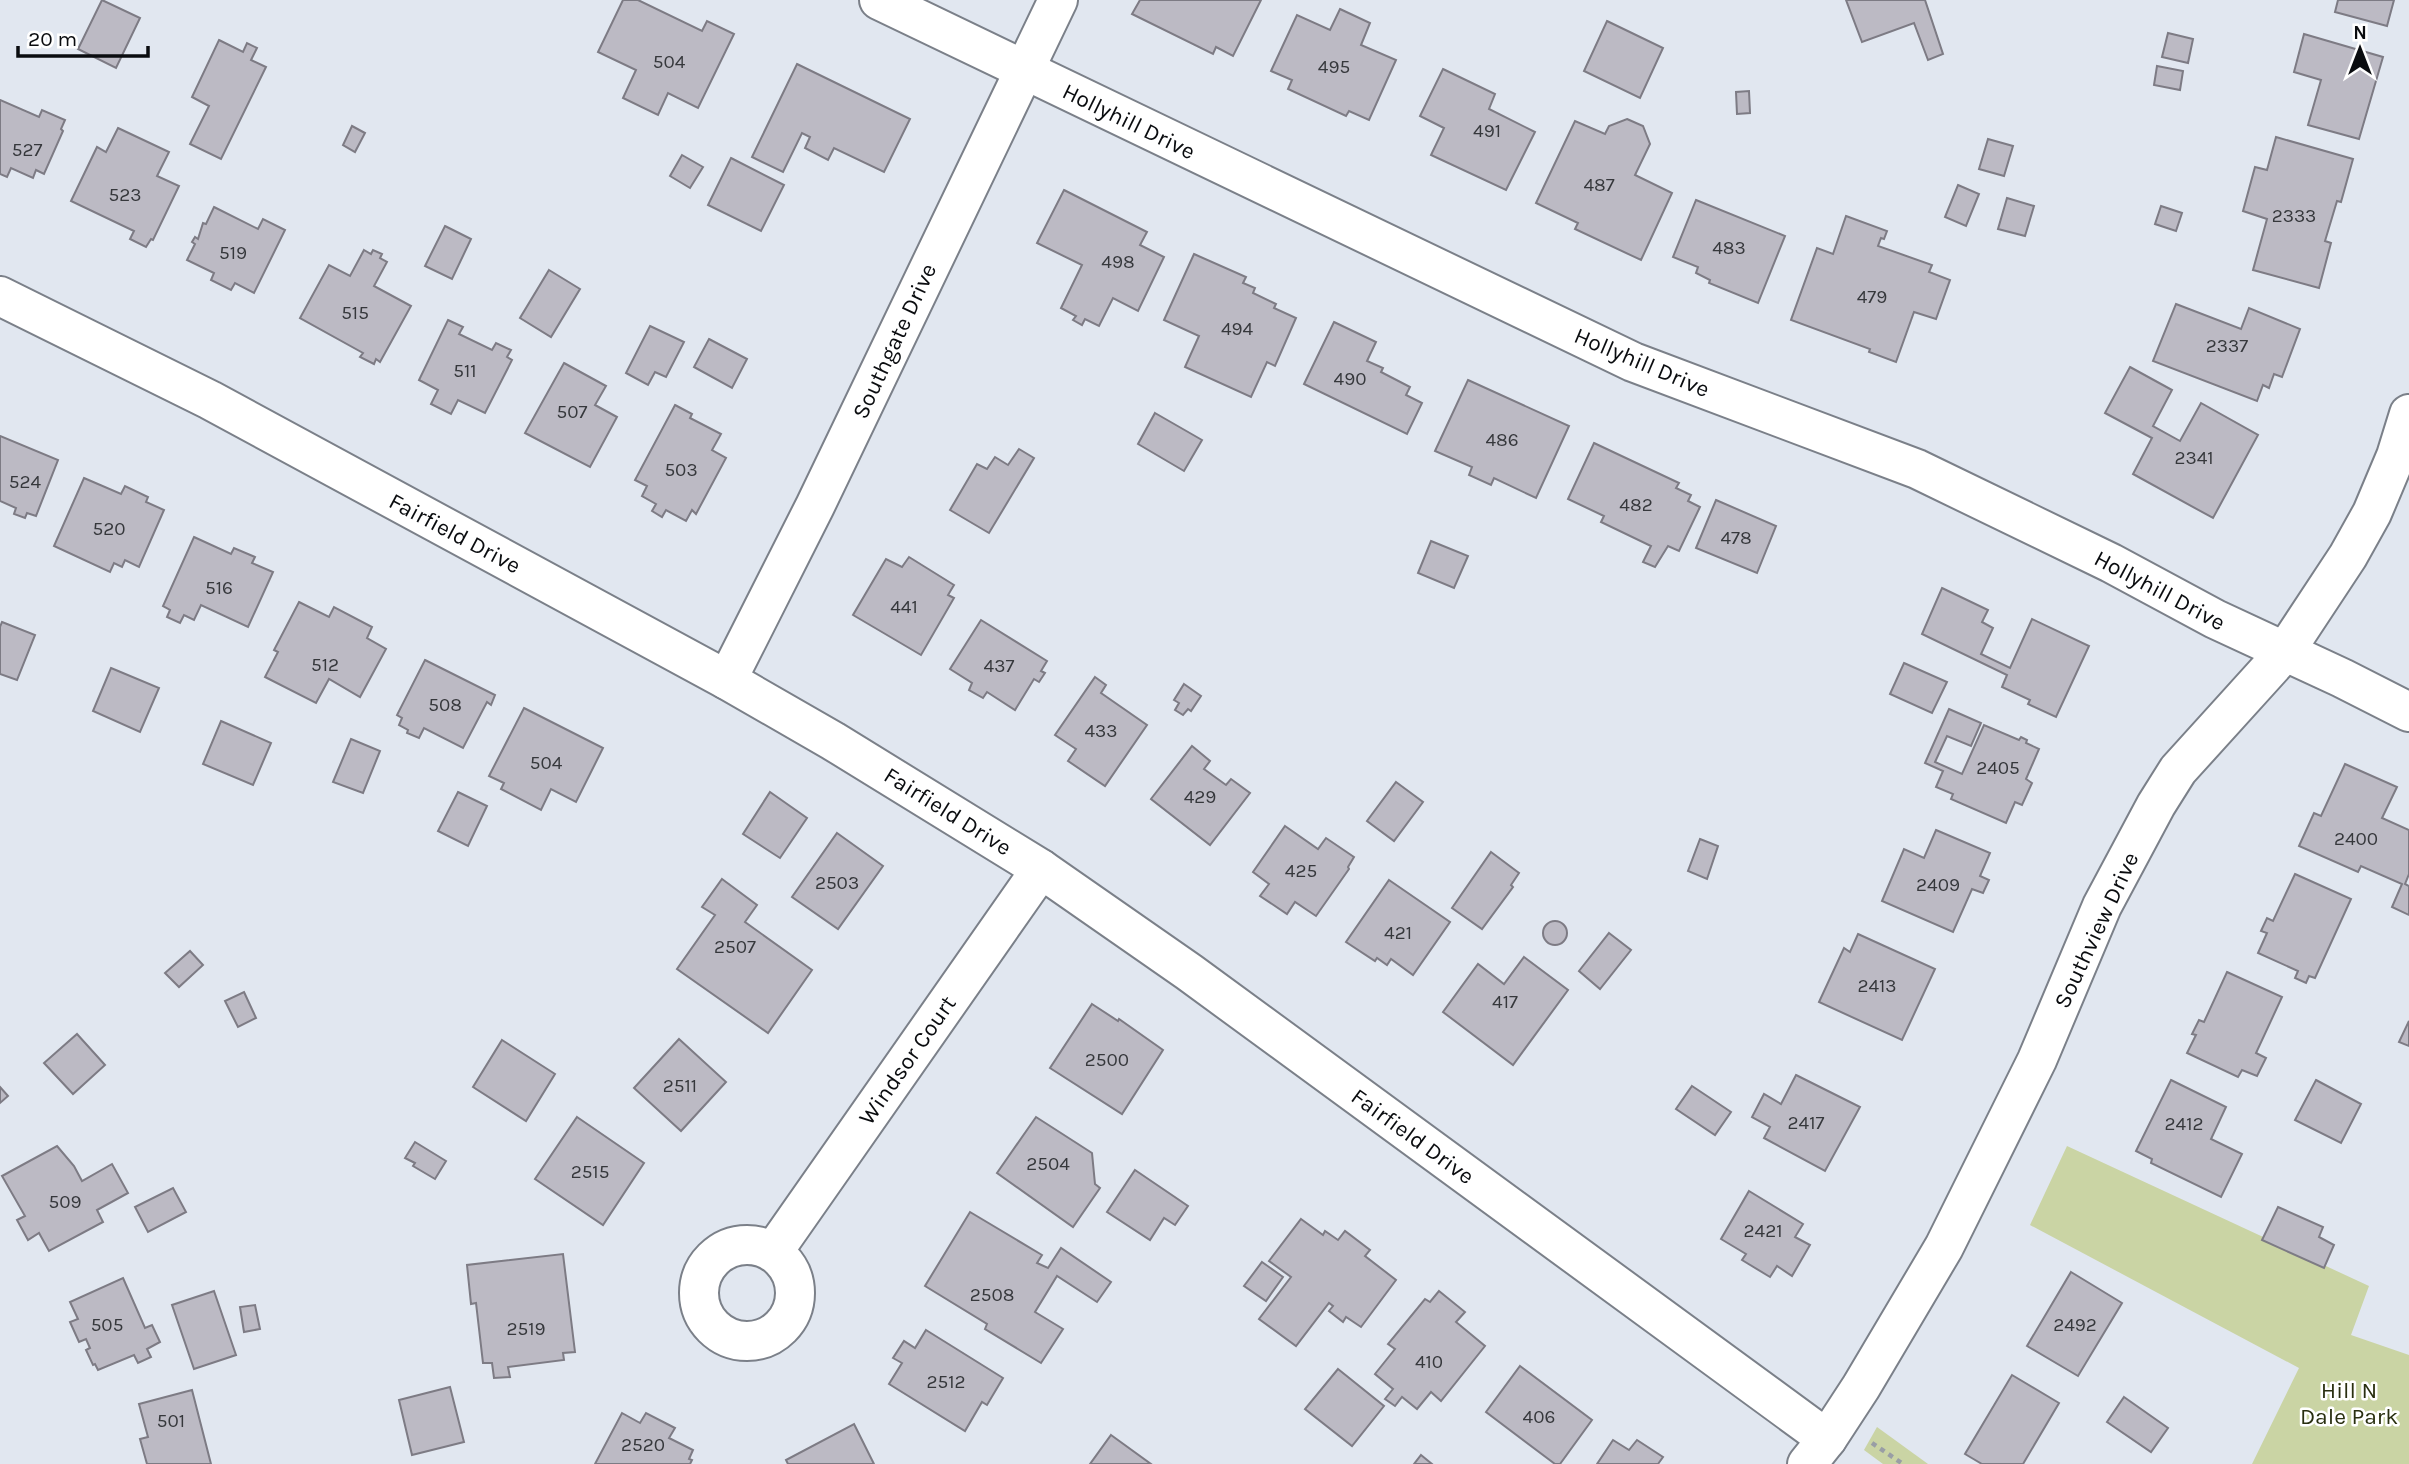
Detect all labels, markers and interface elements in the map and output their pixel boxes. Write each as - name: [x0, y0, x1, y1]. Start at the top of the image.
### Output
- scale bar: [18, 14, 147, 58]
- north arrow: [2325, 14, 2395, 84]
- text: N: [2353, 22, 2367, 44]
- text: 20 m: [28, 27, 77, 51]
- house number: 504: [653, 51, 686, 73]
- house number: 495: [1318, 56, 1350, 78]
- street label: Hollyhill Drive: [1058, 78, 1200, 165]
- house number: 491: [1473, 120, 1501, 142]
- house number: 527: [12, 139, 42, 161]
- house number: 487: [1583, 174, 1615, 196]
- house number: 523: [109, 184, 141, 206]
- house number: 2333: [2272, 205, 2316, 227]
- house number: 483: [1712, 237, 1746, 259]
- house number: 519: [219, 242, 247, 264]
- house number: 498: [1101, 251, 1135, 273]
- street label: Southgate Drive: [847, 259, 942, 423]
- house number: 479: [1857, 286, 1887, 308]
- house number: 515: [341, 302, 369, 324]
- house number: 494: [1221, 318, 1254, 340]
- street label: Hollyhill Drive: [1570, 322, 1714, 403]
- house number: 2337: [2206, 335, 2248, 357]
- house number: 511: [453, 360, 477, 382]
- house number: 490: [1334, 368, 1366, 390]
- house number: 507: [557, 401, 588, 423]
- house number: 486: [1485, 429, 1519, 451]
- house number: 2341: [2174, 447, 2214, 469]
- house number: 503: [664, 459, 698, 481]
- house number: 524: [9, 471, 42, 493]
- street label: Fairfield Drive: [384, 487, 525, 579]
- house number: 482: [1619, 494, 1653, 516]
- house number: 520: [92, 518, 126, 540]
- house number: 478: [1720, 527, 1752, 549]
- street label: Hollyhill Drive: [2090, 545, 2230, 636]
- house number: 516: [205, 577, 233, 599]
- house number: 441: [890, 596, 918, 618]
- house number: 512: [311, 654, 339, 676]
- house number: 437: [984, 655, 1014, 677]
- house number: 508: [428, 694, 462, 716]
- house number: 433: [1084, 720, 1118, 742]
- house number: 504: [530, 752, 563, 774]
- house number: 2405: [1976, 757, 2020, 779]
- street label: Fairfield Drive: [879, 762, 1016, 861]
- house number: 429: [1184, 786, 1216, 808]
- house number: 2400: [2334, 828, 2378, 850]
- street label: Southview Drive: [2049, 848, 2144, 1012]
- house number: 425: [1285, 860, 1317, 882]
- house number: 2503: [815, 872, 859, 894]
- house number: 2409: [1916, 874, 1960, 896]
- house number: 421: [1384, 922, 1412, 944]
- house number: 2507: [714, 936, 756, 958]
- house number: 2413: [1857, 975, 1897, 997]
- street label: Windsor Court: [853, 990, 962, 1130]
- house number: 417: [1492, 991, 1518, 1013]
- house number: 2500: [1085, 1049, 1129, 1071]
- house number: 2511: [663, 1075, 697, 1097]
- street label: Fairfield Drive: [1346, 1083, 1479, 1190]
- house number: 2417: [1788, 1112, 1824, 1134]
- house number: 2412: [2165, 1113, 2203, 1135]
- house number: 2504: [1026, 1153, 1070, 1175]
- house number: 2515: [571, 1161, 609, 1183]
- house number: 509: [48, 1191, 82, 1213]
- house number: 2421: [1744, 1220, 1782, 1242]
- house number: 2508: [970, 1284, 1014, 1306]
- house number: 505: [91, 1314, 123, 1336]
- house number: 2492: [2053, 1314, 2097, 1336]
- house number: 2519: [506, 1318, 546, 1340]
- house number: 410: [1415, 1351, 1443, 1373]
- house number: 2512: [926, 1371, 966, 1393]
- park label: Hill N Dale Park: [2300, 1377, 2398, 1430]
- house number: 406: [1523, 1406, 1555, 1428]
- house number: 501: [157, 1410, 185, 1432]
- house number: 2520: [621, 1434, 665, 1456]

